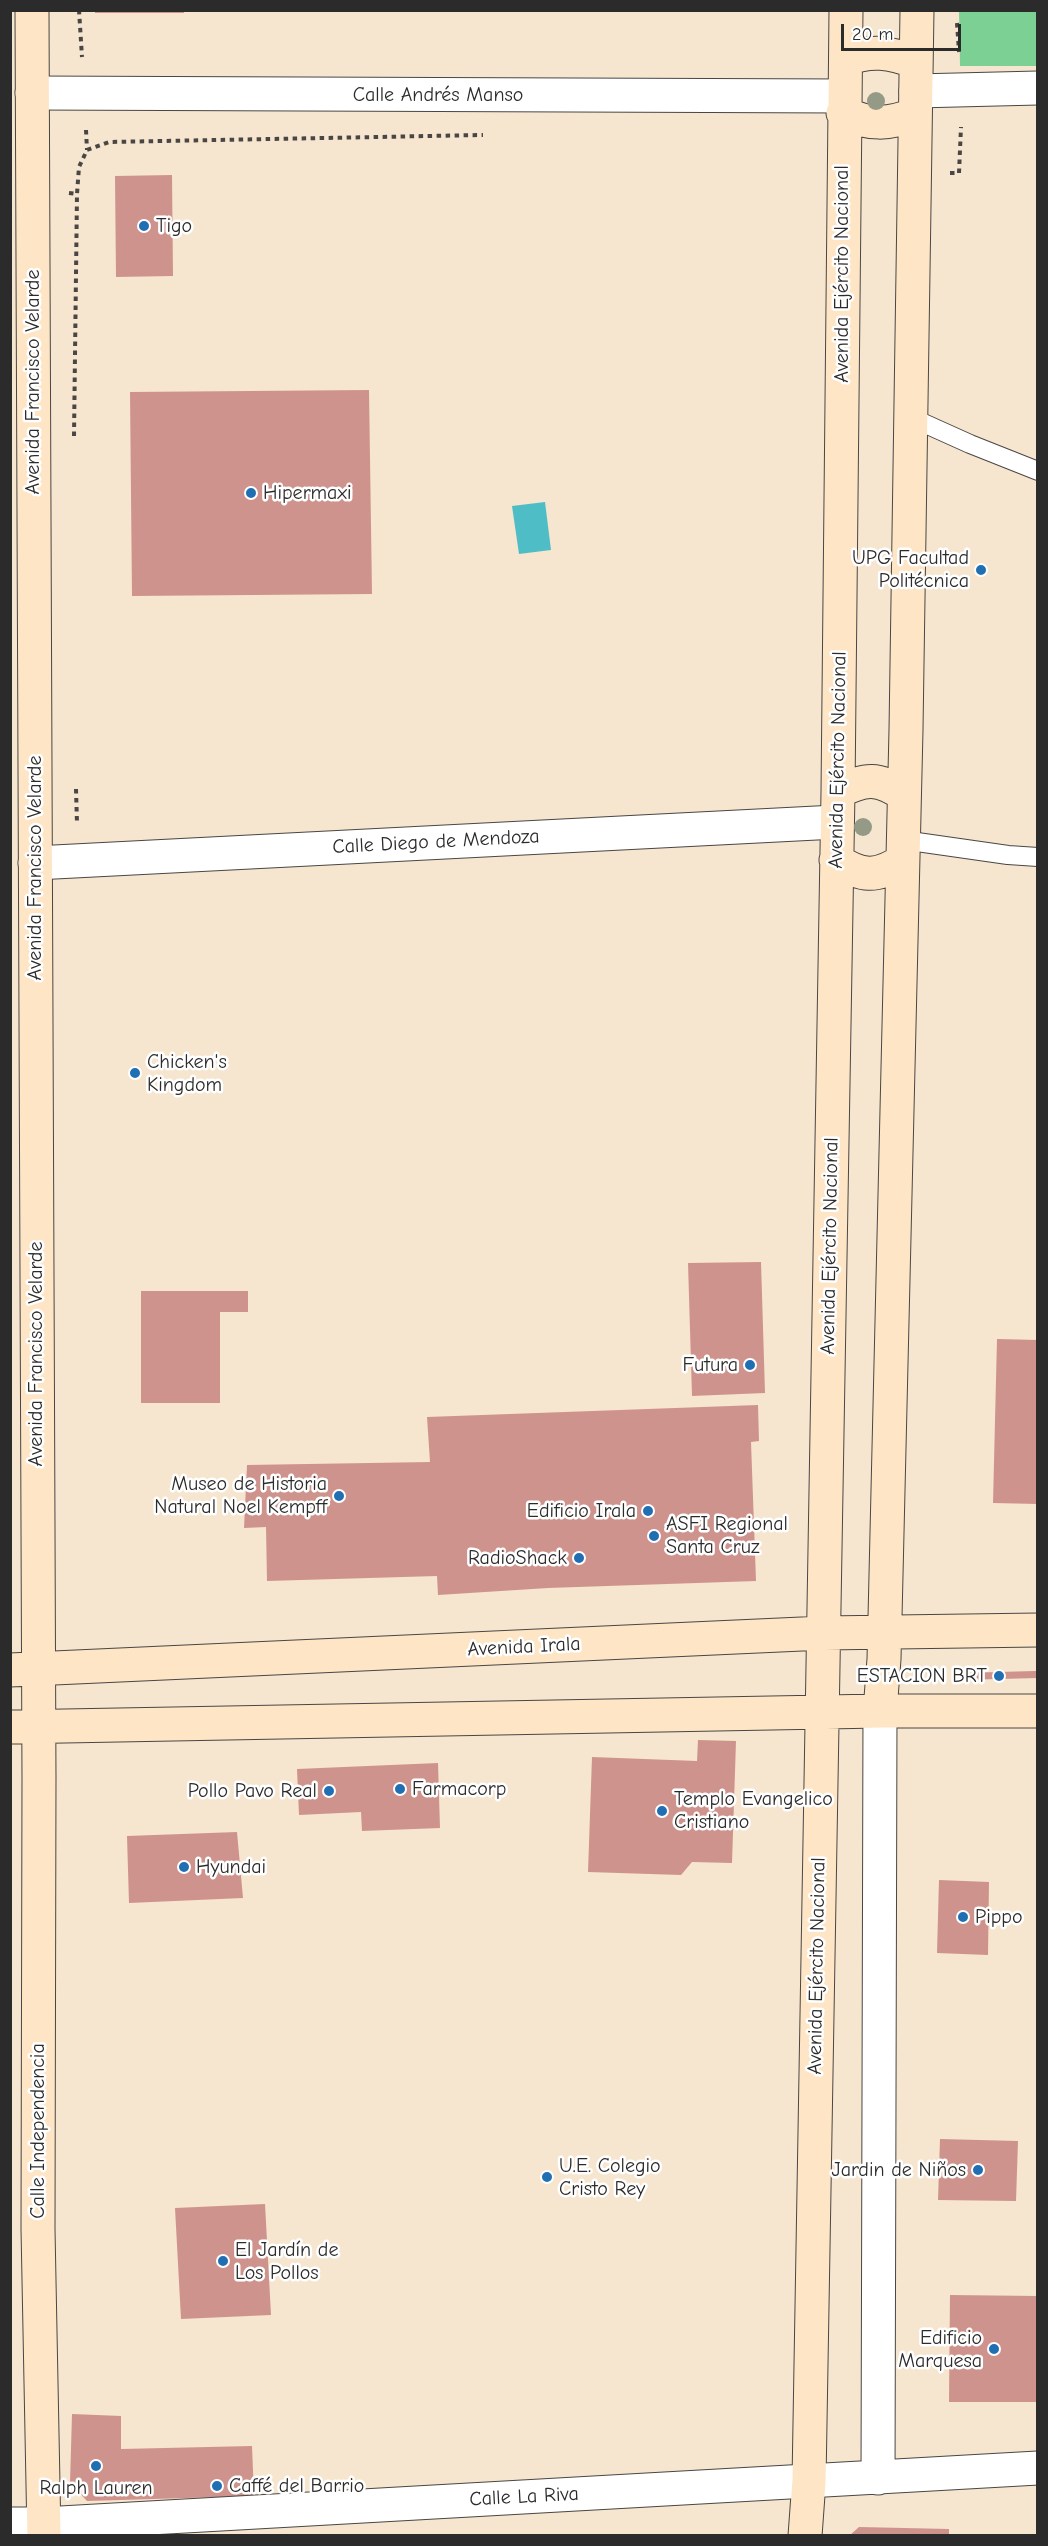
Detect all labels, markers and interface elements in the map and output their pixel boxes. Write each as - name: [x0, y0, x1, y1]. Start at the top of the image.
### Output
- scale bar: [844, 12, 964, 50]
- text: 20 m: [852, 24, 893, 45]
- street label: Calle Andrés Manso: [353, 83, 523, 107]
- street label: Avenida Ejército Nacional: [830, 165, 854, 383]
- place label: Tigo: [156, 214, 192, 238]
- marker: Tigo: [137, 219, 151, 233]
- street label: Avenida Francisco Velarde: [21, 270, 45, 494]
- place label: Hipermaxi: [263, 481, 351, 505]
- marker: Hipermaxi: [244, 486, 258, 500]
- place label: UPG Facultad Politécnica: [852, 546, 969, 593]
- marker: UPG Facultad Politécnica: [974, 563, 988, 577]
- street label: Avenida Ejército Nacional: [824, 651, 852, 869]
- street label: Avenida Francisco Velarde: [23, 756, 47, 980]
- street label: Calle Diego de Mendoza: [332, 825, 540, 859]
- place label: Chicken's Kingdom: [147, 1050, 227, 1097]
- marker: Chicken's Kingdom: [128, 1066, 142, 1080]
- street label: Avenida Ejército Nacional: [816, 1137, 844, 1355]
- street label: Avenida Francisco Velarde: [24, 1242, 48, 1466]
- place label: Futura: [682, 1353, 738, 1377]
- marker: Futura: [743, 1358, 757, 1372]
- place label: Museo de Historia Natural Noel Kempff: [154, 1472, 327, 1519]
- marker: Museo de Historia Natural Noel Kempff: [332, 1489, 346, 1503]
- place label: Edificio Irala: [527, 1499, 636, 1523]
- marker: Edificio Irala: [641, 1504, 655, 1518]
- place label: ASFI Regional Santa Cruz: [666, 1512, 788, 1559]
- marker: ASFI Regional Santa Cruz: [647, 1529, 661, 1543]
- place label: RadioShack: [468, 1546, 567, 1570]
- marker: RadioShack: [572, 1551, 586, 1565]
- street label: Avenida Irala: [467, 1632, 581, 1662]
- place label: ESTACION BRT: [857, 1664, 987, 1688]
- marker: ESTACION BRT: [992, 1669, 1006, 1683]
- place label: Farmacorp: [412, 1777, 506, 1801]
- place label: Pollo Pavo Real: [188, 1779, 317, 1803]
- marker: Farmacorp: [393, 1782, 407, 1796]
- marker: Pollo Pavo Real: [322, 1784, 336, 1798]
- place label: Templo Evangelico Cristiano: [674, 1787, 833, 1834]
- marker: Templo Evangelico Cristiano: [655, 1804, 669, 1818]
- place label: Hyundai: [196, 1855, 266, 1879]
- street label: Avenida Ejército Nacional: [803, 1857, 831, 2075]
- marker: Hyundai: [177, 1860, 191, 1874]
- place label: Pippo: [975, 1905, 1023, 1929]
- marker: Pippo: [956, 1910, 970, 1924]
- street label: Calle Independencia: [26, 2043, 50, 2219]
- place label: U.E. Colegio Cristo Rey: [559, 2154, 661, 2201]
- place label: Jardin de Niños: [832, 2158, 966, 2182]
- marker: Jardin de Niños: [971, 2163, 985, 2177]
- marker: U.E. Colegio Cristo Rey: [540, 2170, 554, 2184]
- place label: El Jardín de Los Pollos: [235, 2238, 338, 2285]
- marker: El Jardín de Los Pollos: [216, 2254, 230, 2268]
- place label: Edificio Marquesa: [898, 2326, 982, 2373]
- marker: Edificio Marquesa: [987, 2342, 1001, 2356]
- marker: Ralph Lauren: [89, 2459, 103, 2473]
- place label: Caffé del Barrio: [229, 2474, 364, 2498]
- place label: Ralph Lauren: [39, 2476, 153, 2500]
- marker: Caffé del Barrio: [210, 2479, 224, 2493]
- street label: Calle La Riva: [469, 2482, 579, 2512]

